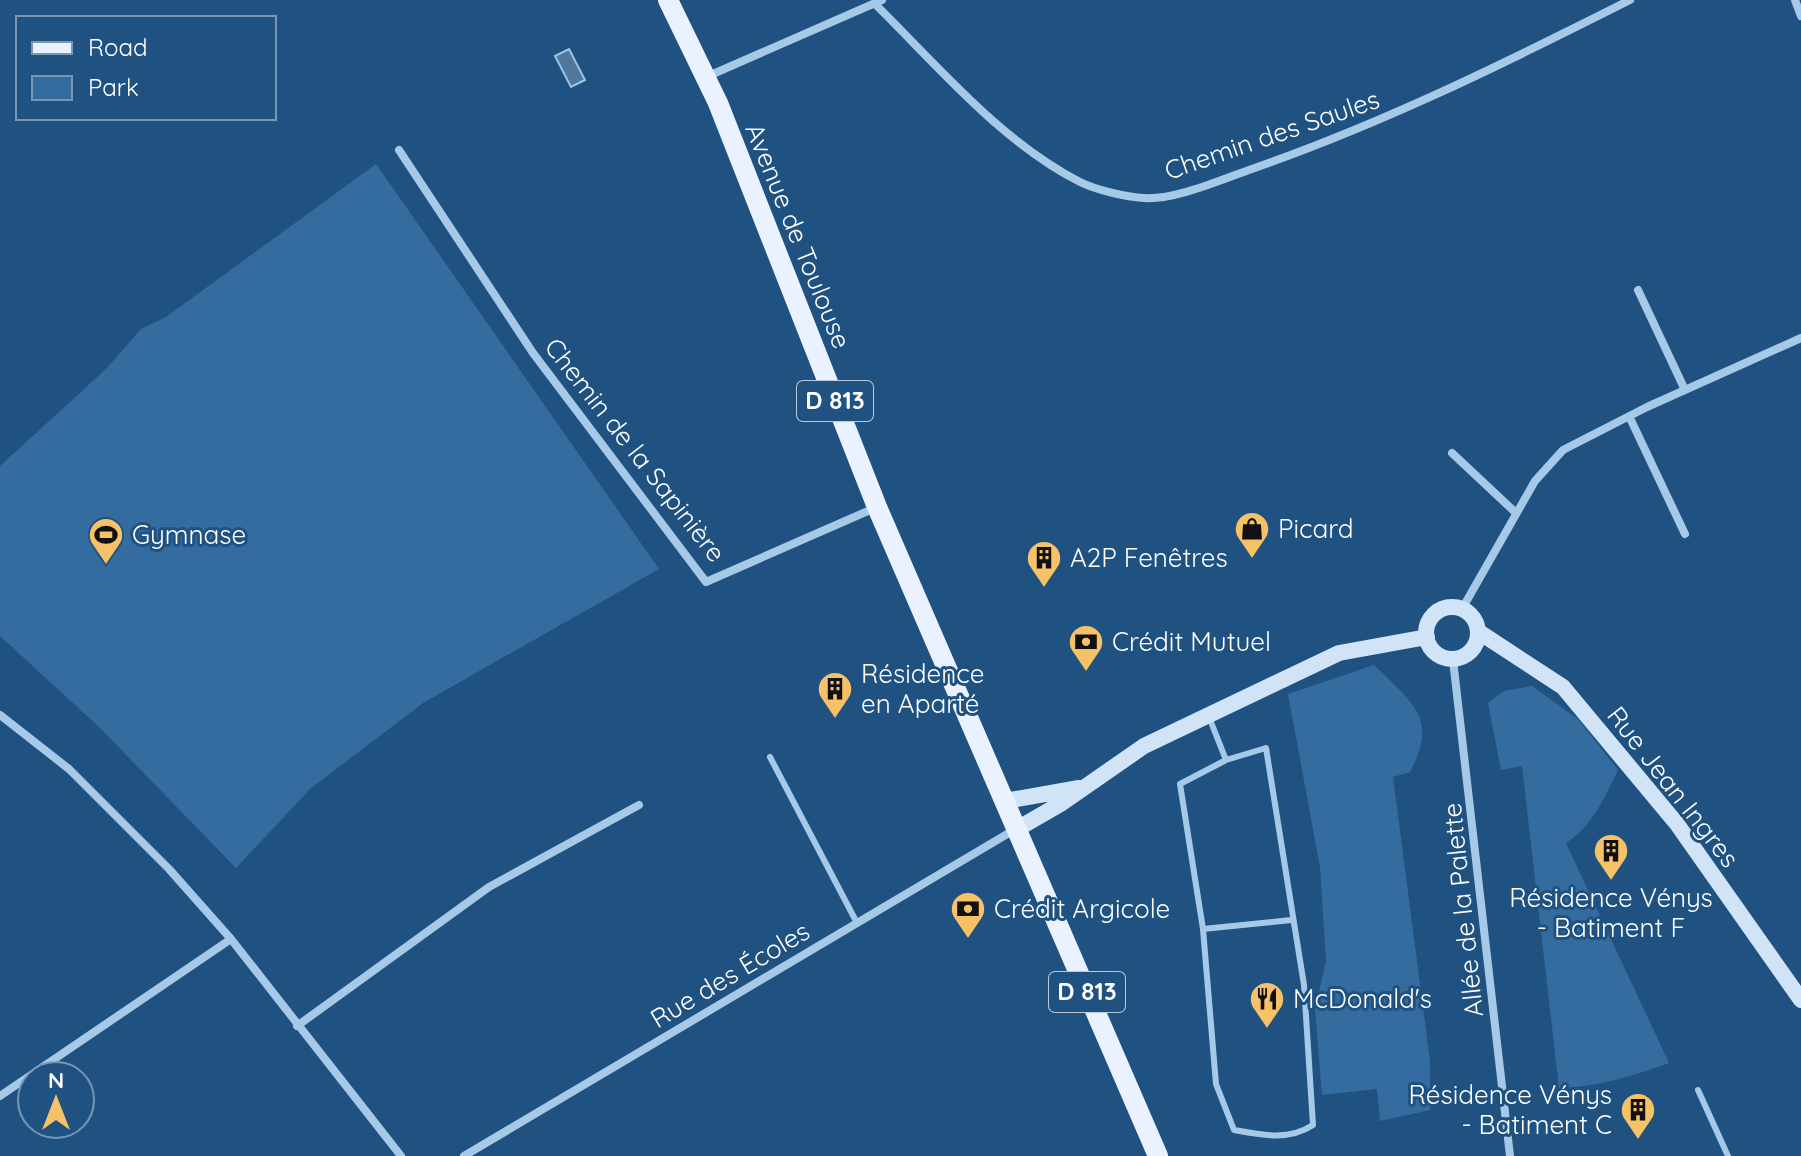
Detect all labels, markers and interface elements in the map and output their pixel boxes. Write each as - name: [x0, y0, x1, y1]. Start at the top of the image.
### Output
- legend: [16, 16, 276, 120]
- text: Road: [88, 32, 148, 62]
- text: Park: [88, 72, 139, 102]
- street label: Chemin des Saules: [1160, 82, 1384, 187]
- street label: Avenue de Toulouse: [738, 118, 859, 353]
- street label: Chemin de la Sapinière: [538, 331, 733, 568]
- road number: D 813: [797, 381, 873, 421]
- shop icon: Picard: [1233, 510, 1271, 560]
- place label: Picard: [1278, 512, 1353, 545]
- sports icon: Gymnase: [87, 516, 125, 566]
- place label: Gymnase: [132, 518, 246, 551]
- building icon: A2P Fenêtres: [1025, 539, 1063, 589]
- place label: A2P Fenêtres: [1070, 541, 1228, 574]
- bank icon: Crédit Mutuel: [1067, 623, 1105, 673]
- place label: Crédit Mutuel: [1112, 625, 1271, 658]
- place label: Résidence en Aparté: [861, 657, 984, 720]
- building icon: Résidence en Aparté: [816, 670, 854, 720]
- street label: Rue Jean Ingres: [1600, 700, 1747, 874]
- street label: Allée de la Palette: [1435, 801, 1490, 1019]
- building icon: Résidence Vénys - Batiment F: [1592, 832, 1630, 882]
- place label: Résidence Vénys - Batiment F: [1509, 881, 1713, 944]
- bank icon: Crédit Argicole: [949, 890, 987, 940]
- place label: Crédit Argicole: [994, 892, 1170, 925]
- street label: Rue des Écoles: [644, 914, 815, 1035]
- road number: D 813: [1049, 972, 1125, 1012]
- restaurant icon: McDonald's: [1248, 980, 1286, 1030]
- place label: McDonald's: [1293, 982, 1432, 1015]
- north arrow: [16, 1060, 96, 1140]
- text: N: [48, 1066, 64, 1094]
- place label: Résidence Vénys - Batiment C: [1409, 1078, 1612, 1141]
- building icon: Résidence Vénys - Batiment C: [1619, 1091, 1657, 1141]

